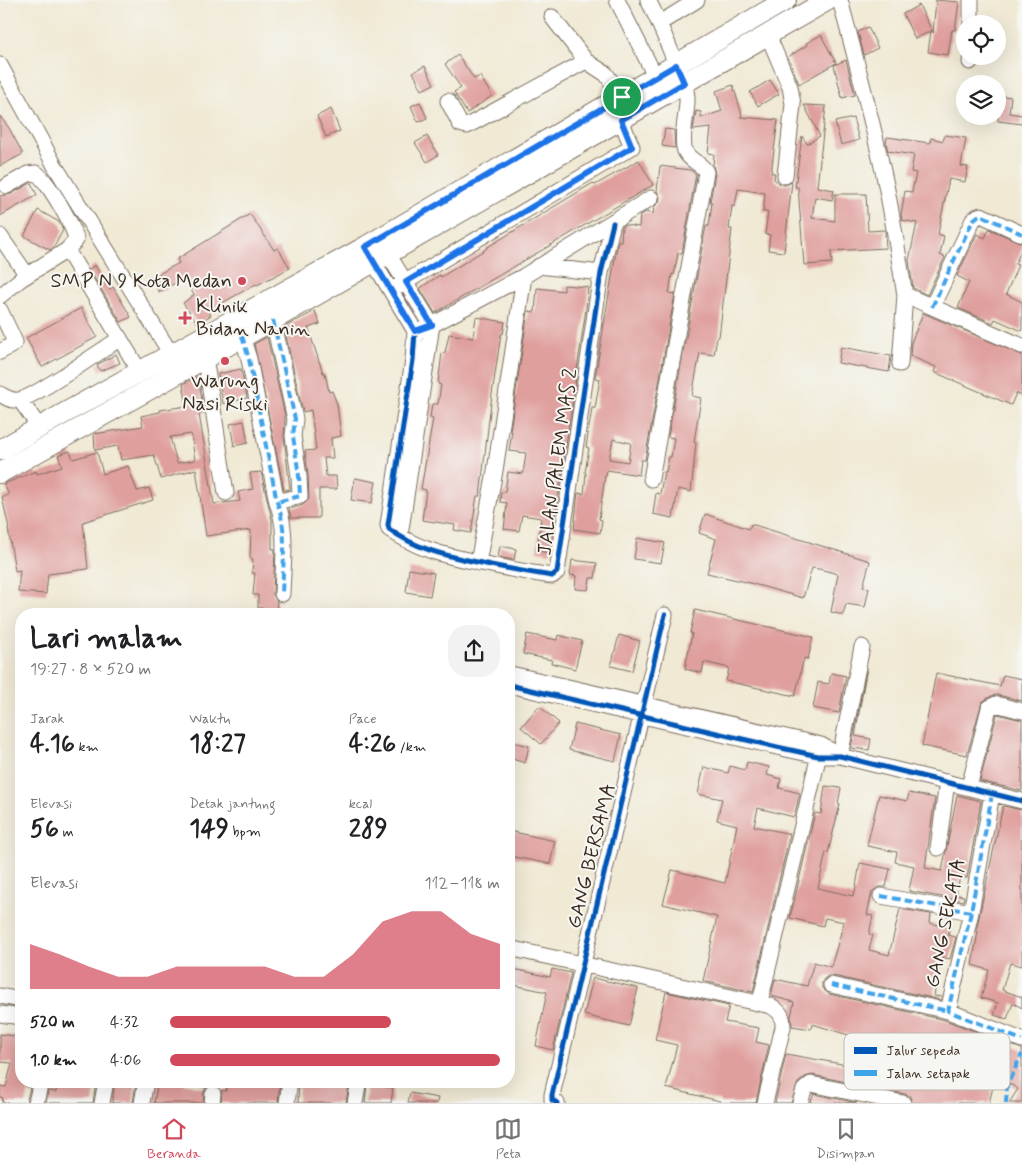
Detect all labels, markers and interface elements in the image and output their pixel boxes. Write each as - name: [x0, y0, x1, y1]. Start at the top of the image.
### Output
- map controls: [956, 15, 1006, 125]
- button: locate: [956, 15, 1006, 65]
- button: layers: [956, 75, 1006, 125]
- pin: [601, 76, 643, 118]
- icon: arrive: [608, 83, 636, 111]
- place label: SMP N 9 Kota Medan: [51, 268, 232, 295]
- marker: SMP N 9 Kota Medan: [236, 275, 248, 287]
- place label: Klinik Bidan Nanin: [196, 293, 310, 343]
- marker: Klinik Bidan Nanin: [178, 311, 192, 325]
- marker: Warung Nasi Riski: [219, 355, 231, 367]
- street label: JALAN PALEM MAS 2: [532, 367, 585, 557]
- place label: Warung Nasi Riski: [182, 368, 268, 418]
- text: Lari malam: [30, 621, 183, 658]
- button: share: [448, 625, 500, 677]
- text: 19:27 · 8 × 520 m: [30, 659, 151, 680]
- text: Jarak: [30, 710, 65, 728]
- text: Waktu: [189, 710, 231, 728]
- text: Pace: [349, 710, 377, 728]
- text: 4.16: [30, 728, 75, 761]
- text: 18:27: [189, 728, 246, 761]
- text: 4:26: [349, 728, 396, 761]
- text: km: [75, 738, 99, 756]
- text: /km: [396, 738, 426, 756]
- street label: GANG BERSAMA: [561, 781, 623, 931]
- text: Elevasi: [30, 795, 72, 813]
- text: Detak jantung: [189, 795, 276, 813]
- text: kcal: [349, 795, 372, 813]
- text: 56: [30, 813, 59, 846]
- text: 149: [189, 813, 229, 846]
- text: 289: [349, 813, 388, 846]
- text: m: [59, 823, 74, 841]
- text: bpm: [229, 823, 261, 841]
- street label: GANG SEKATA: [919, 856, 973, 990]
- text: Elevasi: [30, 873, 78, 894]
- text: 112–118 m: [424, 873, 500, 894]
- text: 520 m: [30, 1012, 75, 1033]
- text: 4:32: [110, 1012, 139, 1033]
- legend: [844, 1033, 1010, 1090]
- text: Jalur sepeda: [886, 1042, 960, 1060]
- text: 1.0 km: [30, 1050, 77, 1071]
- text: 4:06: [110, 1050, 141, 1071]
- text: Jalan setapak: [886, 1065, 970, 1083]
- tab: Beranda: [147, 1115, 201, 1163]
- tab: Peta: [494, 1115, 522, 1163]
- tab: Disimpan: [816, 1115, 875, 1163]

